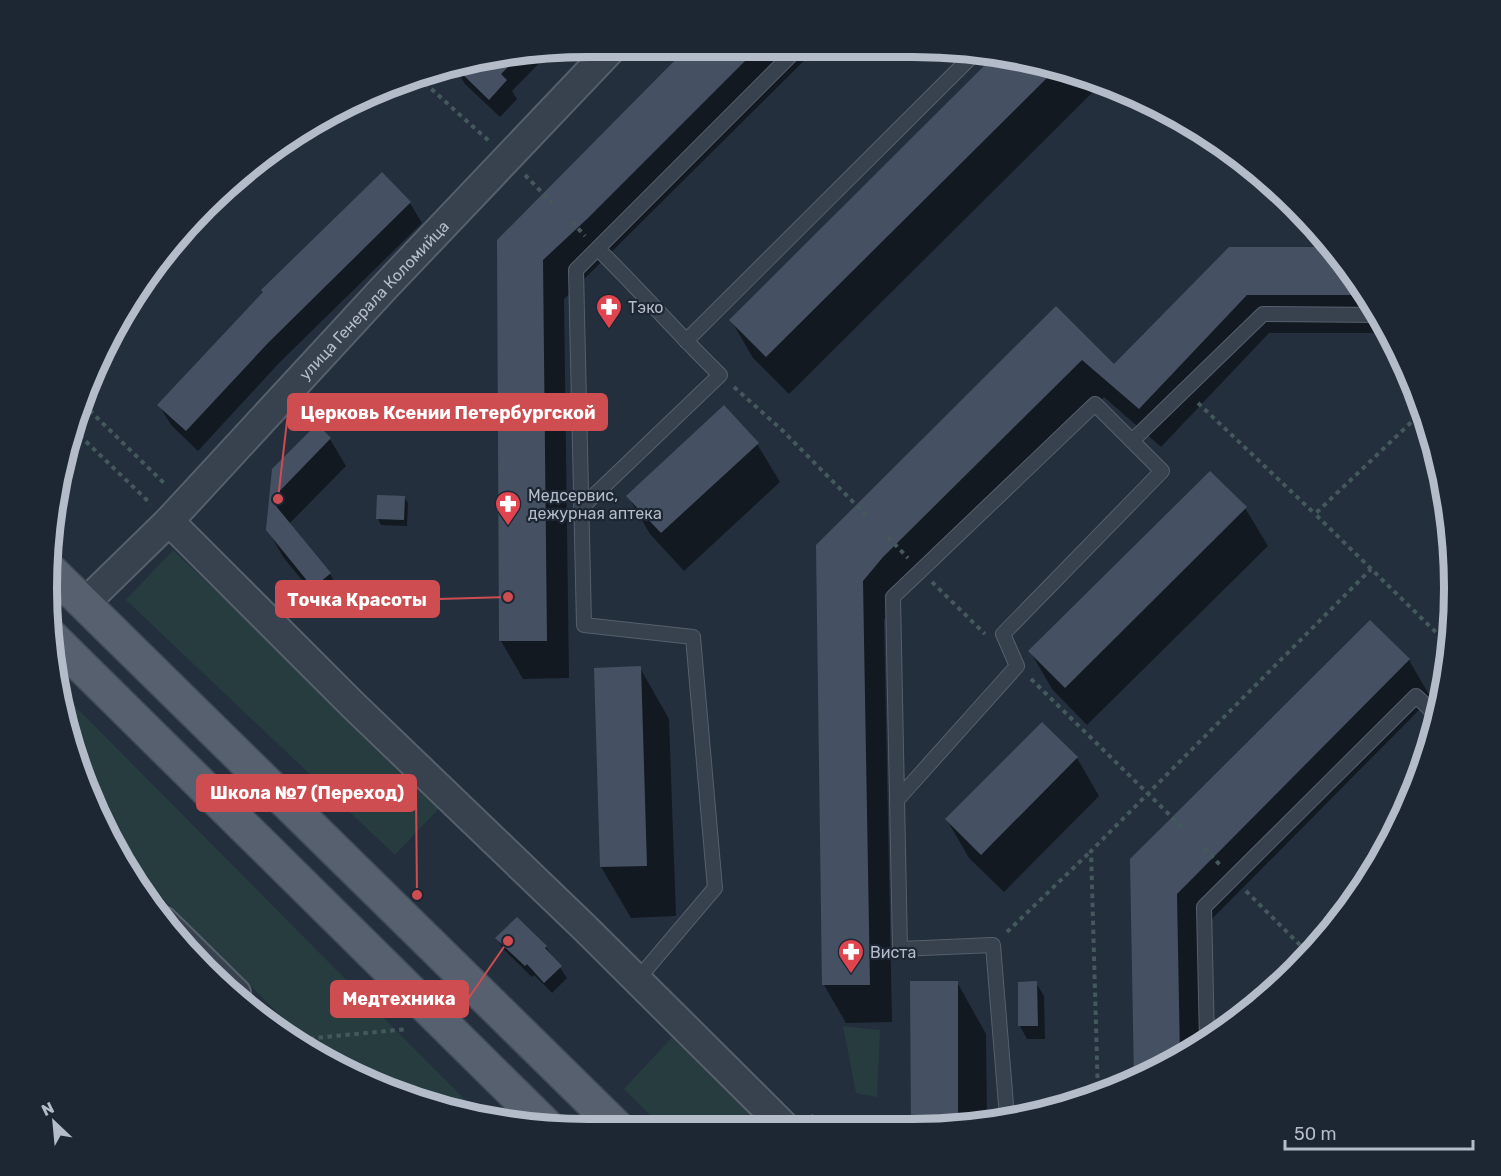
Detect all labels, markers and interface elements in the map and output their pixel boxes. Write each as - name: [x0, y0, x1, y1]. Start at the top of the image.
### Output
- street label: улица Генерала Коломийца: [295, 217, 453, 384]
- pharmacy icon: Тэко: [594, 292, 624, 330]
- place label: Тэко: [628, 298, 664, 317]
- callout: Церковь Ксении Петербургской: [288, 394, 607, 430]
- text: Церковь Ксении Петербургской: [301, 402, 595, 424]
- place label: Медсервис, дежурная аптека: [528, 486, 662, 523]
- pharmacy icon: Медсервис, дежурная аптека: [493, 489, 523, 527]
- callout: Точка Красоты: [276, 581, 439, 617]
- text: Точка Красоты: [287, 589, 427, 611]
- callout: Школа №7 (Переход): [197, 775, 416, 811]
- text: Школа №7 (Переход): [210, 782, 404, 804]
- pharmacy icon: Виста: [836, 937, 866, 975]
- place label: Виста: [870, 943, 916, 962]
- callout: Медтехника: [331, 981, 468, 1017]
- text: Медтехника: [342, 988, 456, 1010]
- north arrow: [24, 1092, 84, 1152]
- text: N: [38, 1098, 57, 1120]
- scale bar: [1285, 1113, 1472, 1151]
- text: 50 m: [1294, 1123, 1337, 1145]

